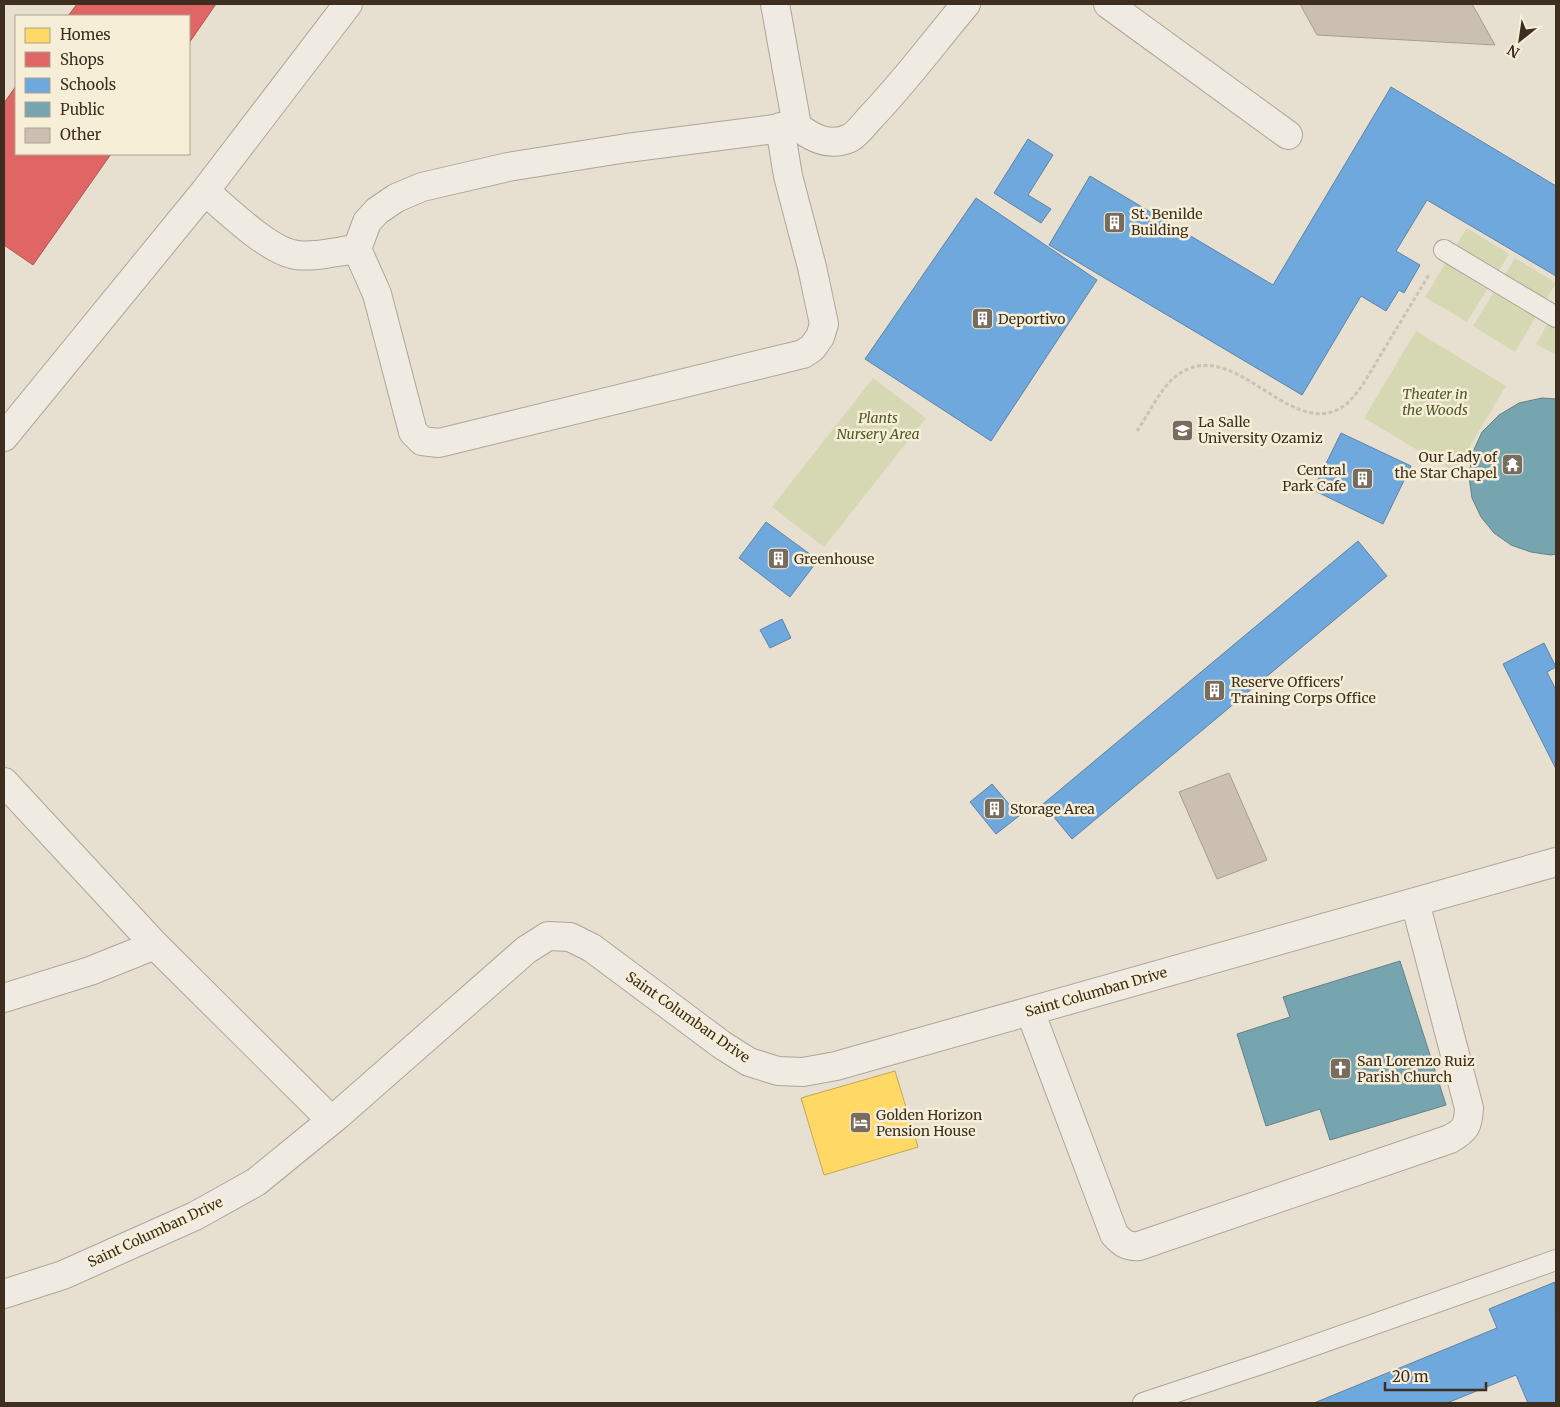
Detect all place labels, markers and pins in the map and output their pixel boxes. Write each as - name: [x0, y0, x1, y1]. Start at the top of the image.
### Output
- place label: St. Benilde Building: [1131, 205, 1203, 239]
- building icon: St. Benilde Building: [1103, 210, 1127, 234]
- building icon: Deportivo: [970, 307, 994, 331]
- place label: Deportivo: [998, 310, 1065, 328]
- place label: La Salle University Ozamiz: [1198, 413, 1323, 447]
- school or university icon: La Salle University Ozamiz: [1170, 418, 1194, 442]
- place label: Our Lady of the Star Chapel: [1395, 448, 1498, 482]
- temple icon: Our Lady of the Star Chapel: [1501, 453, 1525, 477]
- place label: Central Park Cafe: [1282, 461, 1347, 495]
- building icon: Central Park Cafe: [1350, 466, 1374, 490]
- building icon: Greenhouse: [766, 547, 790, 571]
- place label: Greenhouse: [794, 550, 874, 568]
- place label: Reserve Officers' Training Corps Office: [1231, 673, 1376, 707]
- building icon: Reserve Officers' Training Corps Office: [1203, 678, 1227, 702]
- building icon: Storage Area: [982, 797, 1006, 821]
- place label: Storage Area: [1010, 800, 1095, 818]
- place label: San Lorenzo Ruiz Parish Church: [1357, 1052, 1475, 1086]
- church icon: San Lorenzo Ruiz Parish Church: [1329, 1057, 1353, 1081]
- place label: Golden Horizon Pension House: [876, 1106, 982, 1140]
- hotel icon: Golden Horizon Pension House: [848, 1111, 872, 1135]

